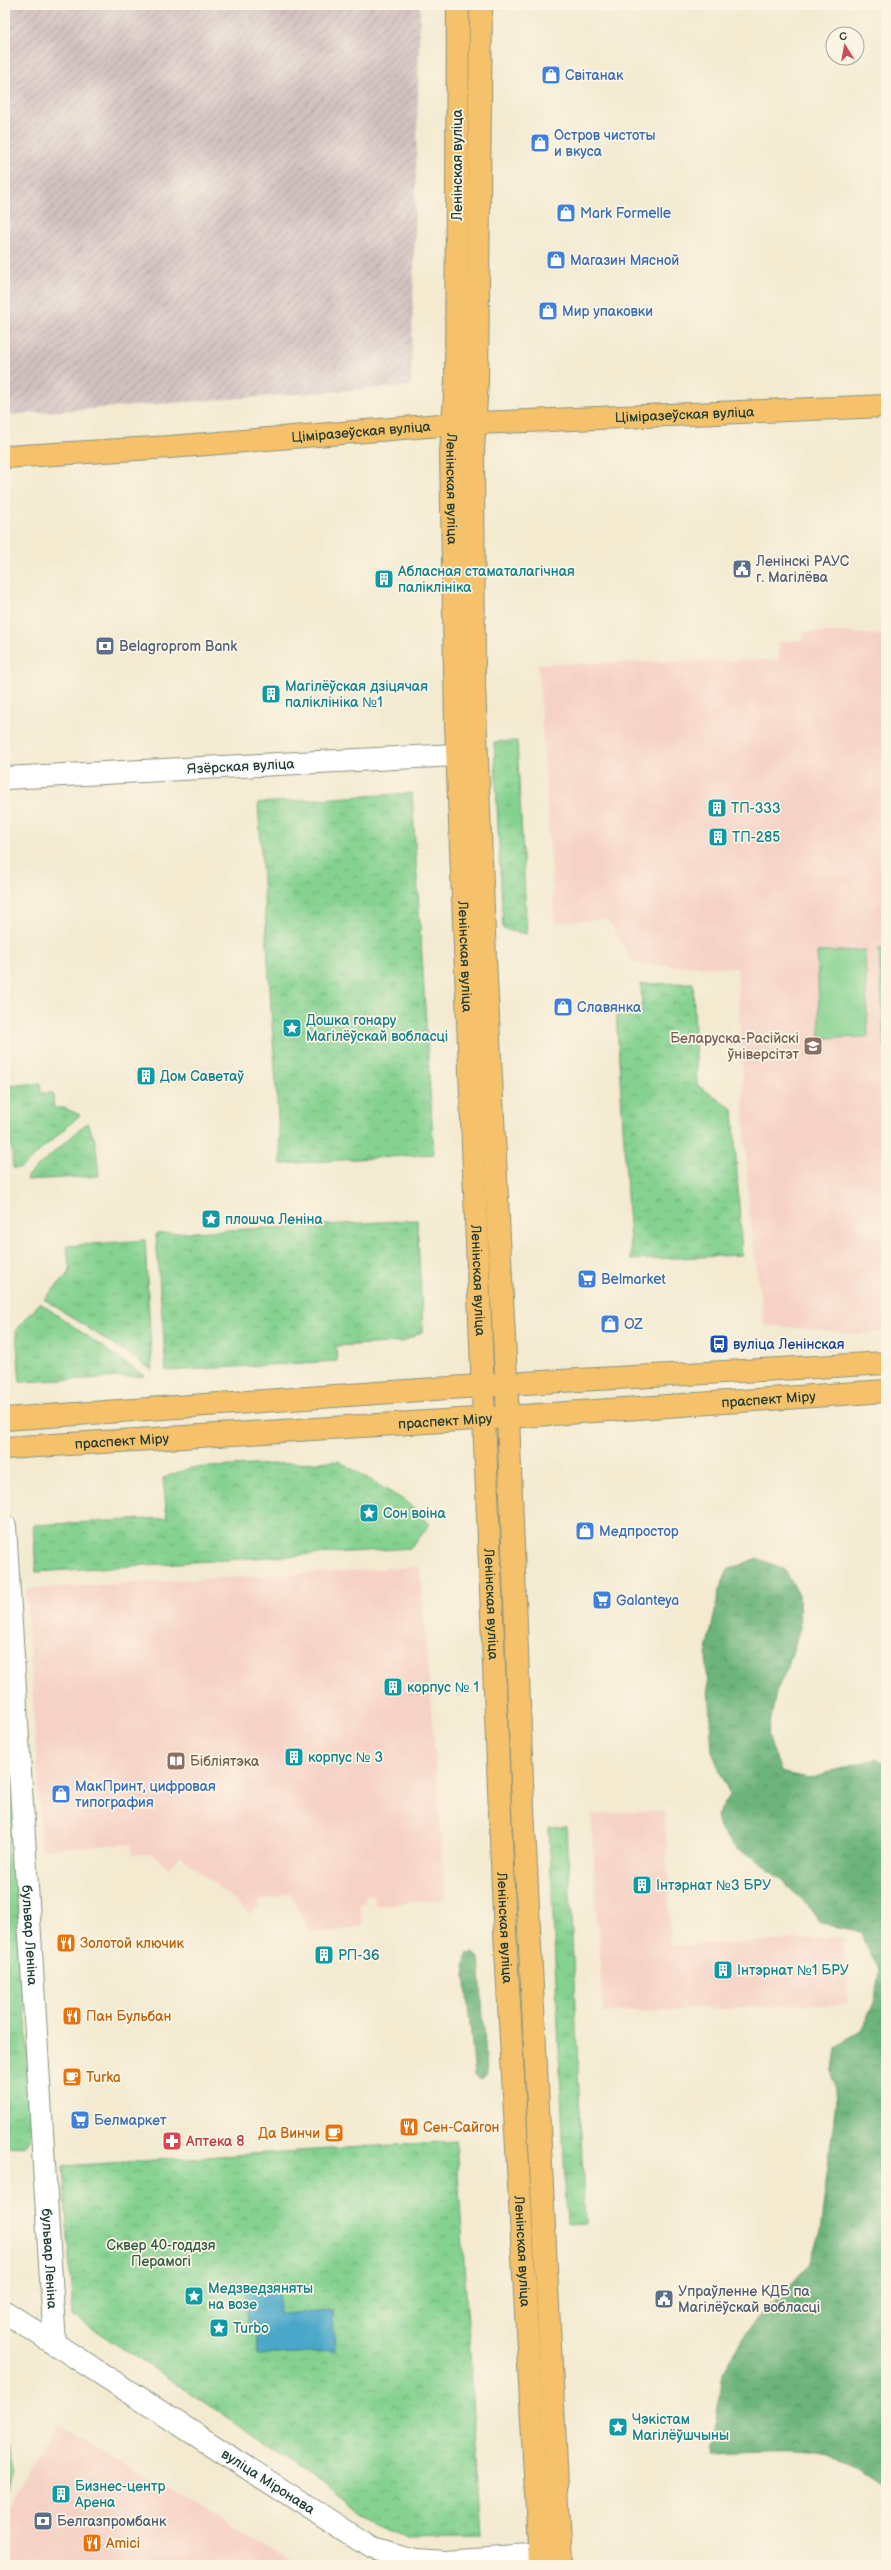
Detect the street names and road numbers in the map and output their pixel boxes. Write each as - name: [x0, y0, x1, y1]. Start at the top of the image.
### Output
- street label: Ленінская вуліца: [449, 108, 466, 222]
- street label: Ціміразеўская вуліца: [614, 403, 755, 426]
- street label: Ціміразеўская вуліца: [291, 418, 432, 446]
- street label: Ленінская вуліца: [442, 431, 461, 546]
- street label: Язёрская вуліца: [186, 755, 296, 778]
- street label: Ленінская вуліца: [454, 899, 476, 1013]
- street label: Ленінская вуліца: [467, 1223, 489, 1337]
- street label: праспект Міру: [721, 1388, 817, 1411]
- street label: праспект Міру: [398, 1410, 493, 1433]
- street label: праспект Міру: [74, 1430, 170, 1453]
- street label: Ленінская вуліца: [480, 1547, 502, 1661]
- street label: Ленінская вуліца: [493, 1871, 516, 1985]
- street label: бульвар Леніна: [18, 1885, 41, 1987]
- street label: Ленінская вуліца: [511, 2194, 534, 2308]
- street label: бульвар Леніна: [38, 2208, 61, 2310]
- street label: вуліца Міронава: [218, 2445, 319, 2518]

